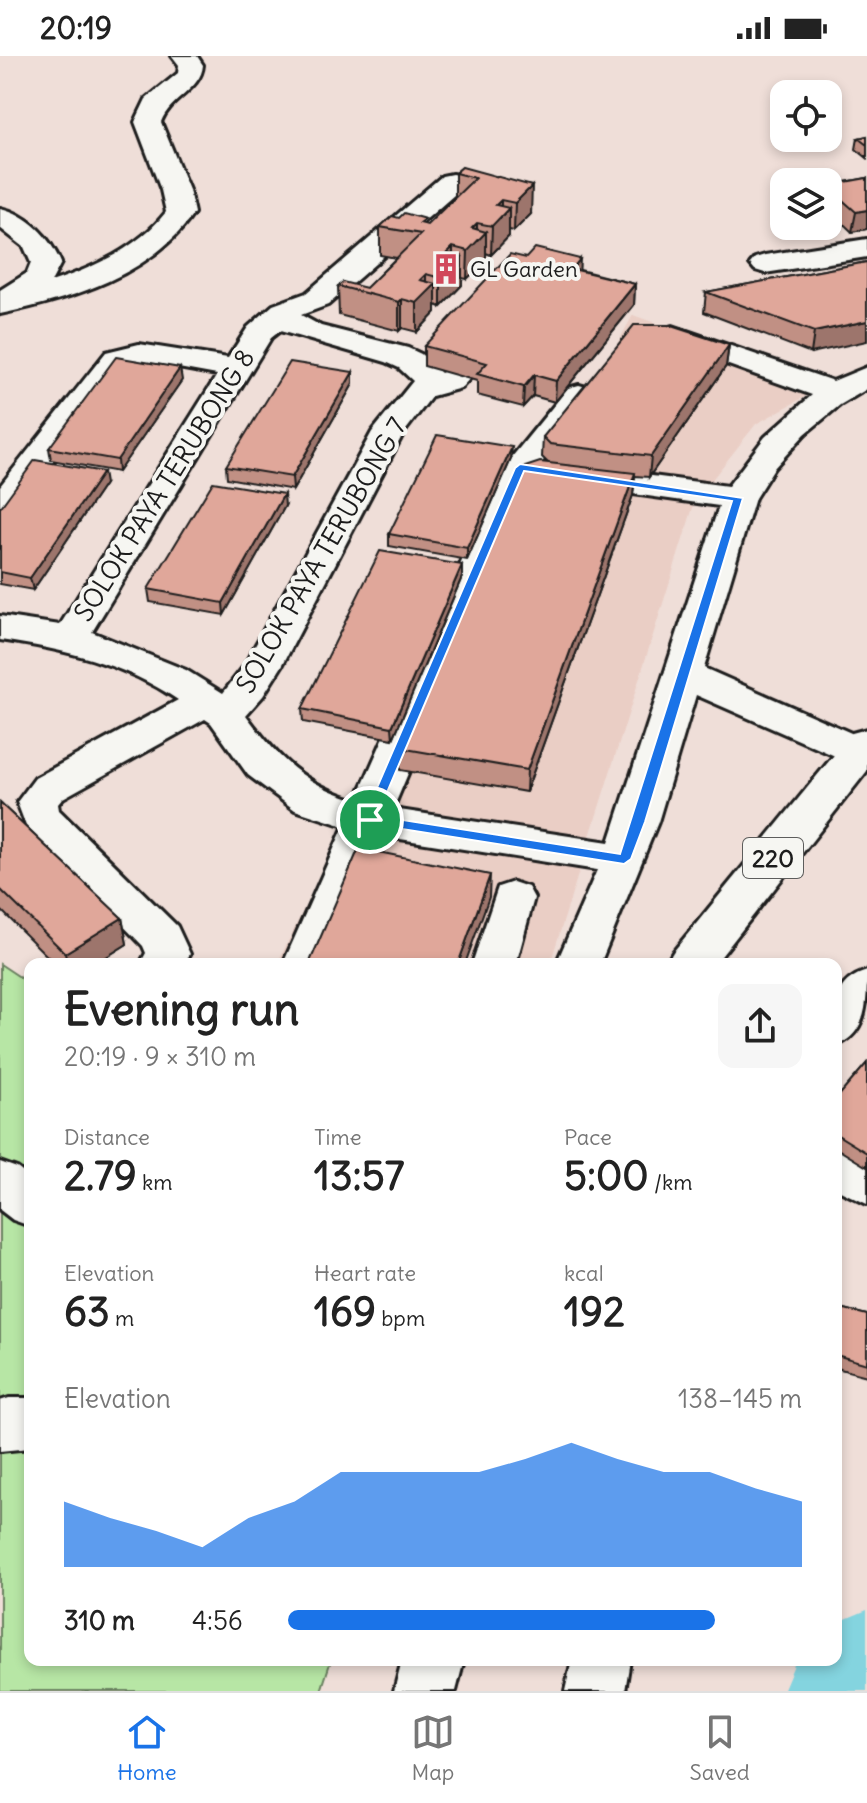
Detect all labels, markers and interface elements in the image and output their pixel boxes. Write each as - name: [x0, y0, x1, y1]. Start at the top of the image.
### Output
- text: 20:19: [40, 9, 112, 47]
- map controls: [770, 80, 842, 240]
- button: locate: [770, 80, 842, 152]
- button: layers: [770, 168, 842, 240]
- building icon: GL Garden: [429, 252, 463, 286]
- place label: GL Garden: [470, 255, 578, 283]
- street label: SOLOK PAYA TERUBONG 8: [67, 343, 261, 627]
- street label: SOLOK PAYA TERUBONG 7: [229, 411, 414, 699]
- pin: [336, 786, 404, 854]
- icon: arrive: [348, 798, 392, 842]
- road number: 220: [743, 838, 803, 878]
- text: Evening run: [64, 982, 299, 1037]
- button: share: [718, 984, 802, 1068]
- text: 20:19 · 9 × 310 m: [64, 1040, 256, 1073]
- text: Distance: [64, 1123, 150, 1151]
- text: Time: [314, 1123, 362, 1151]
- text: Pace: [564, 1123, 612, 1151]
- text: 2.79: [64, 1151, 137, 1201]
- text: 13:57: [314, 1151, 404, 1201]
- text: 5:00: [564, 1151, 649, 1201]
- text: km: [137, 1168, 173, 1196]
- text: /km: [649, 1168, 692, 1196]
- text: Elevation: [64, 1259, 154, 1287]
- text: Heart rate: [314, 1259, 416, 1287]
- text: kcal: [564, 1259, 604, 1287]
- text: 63: [64, 1287, 110, 1337]
- text: 169: [314, 1287, 376, 1337]
- text: 192: [564, 1287, 625, 1337]
- text: m: [110, 1304, 134, 1332]
- text: bpm: [376, 1304, 425, 1332]
- text: Elevation: [64, 1382, 171, 1415]
- text: 138–145 m: [678, 1382, 802, 1415]
- text: 310 m: [64, 1604, 135, 1637]
- text: 4:56: [192, 1604, 243, 1637]
- tab: Home: [117, 1710, 177, 1786]
- tab: Map: [411, 1710, 455, 1786]
- tab: Saved: [689, 1710, 750, 1786]

